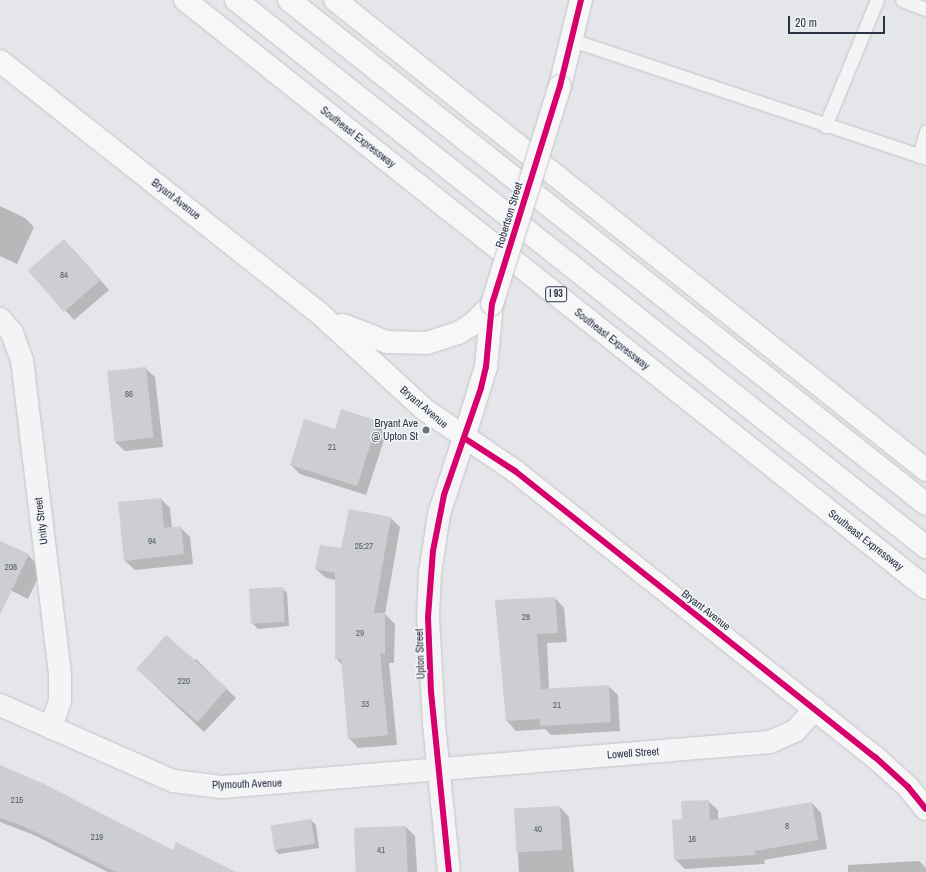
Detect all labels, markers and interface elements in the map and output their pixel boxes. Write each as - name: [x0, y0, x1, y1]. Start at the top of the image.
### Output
- scale bar: [790, 8, 887, 34]
- text: 20 m: [795, 15, 817, 31]
- street label: Southeast Expressway: [318, 104, 398, 170]
- street label: Bryant Avenue: [149, 176, 203, 222]
- street label: Robertson Street: [493, 180, 525, 250]
- house number: 84: [60, 270, 68, 280]
- road number: I 93: [545, 286, 567, 302]
- street label: Southeast Expressway: [572, 306, 652, 372]
- street label: Bryant Avenue: [397, 383, 451, 431]
- house number: 86: [125, 389, 133, 399]
- place label: Bryant Ave @ Upton St: [371, 417, 418, 443]
- marker: Bryant Ave @ Upton St: [421, 425, 431, 435]
- house number: 21: [328, 442, 336, 452]
- street label: Unity Street: [32, 497, 50, 545]
- street label: Southeast Expressway: [826, 507, 906, 573]
- house number: 94: [148, 536, 156, 546]
- house number: 25;27: [355, 541, 373, 551]
- house number: 208: [5, 562, 17, 572]
- street label: Bryant Avenue: [679, 587, 733, 633]
- house number: 28: [522, 612, 530, 622]
- house number: 29: [356, 628, 364, 638]
- street label: Upton Street: [413, 628, 427, 680]
- house number: 220: [178, 676, 190, 686]
- house number: 33: [361, 699, 369, 709]
- house number: 21: [553, 700, 561, 710]
- street label: Lowell Street: [607, 745, 659, 761]
- street label: Plymouth Avenue: [212, 776, 282, 792]
- house number: 215: [11, 795, 23, 805]
- house number: 8: [785, 821, 789, 831]
- house number: 40: [534, 824, 542, 834]
- house number: 219: [91, 832, 103, 842]
- house number: 16: [688, 834, 696, 844]
- house number: 41: [377, 845, 385, 855]

